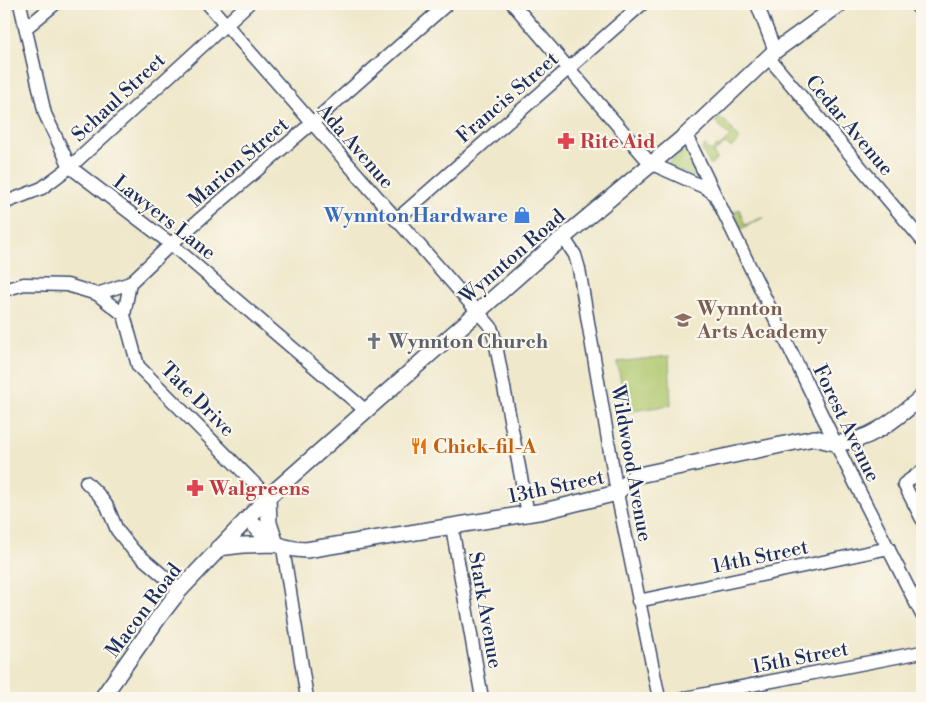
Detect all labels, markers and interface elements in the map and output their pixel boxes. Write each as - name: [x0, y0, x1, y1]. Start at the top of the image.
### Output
- street label: Francis Street: [452, 47, 564, 149]
- street label: Schaul Street: [67, 48, 171, 148]
- street label: Cedar Avenue: [799, 70, 898, 181]
- street label: Ada Avenue: [310, 98, 399, 195]
- street label: Marion Street: [184, 113, 294, 214]
- place label: Rite Aid: [580, 130, 656, 155]
- pharmacy icon: Rite Aid: [556, 131, 576, 151]
- street label: Lawyers Lane: [108, 170, 220, 266]
- place label: Wynnton Hardware: [323, 204, 508, 229]
- street label: Wynnton Road: [454, 204, 571, 310]
- shop icon: Wynnton Hardware: [512, 205, 532, 225]
- place label: Wynnton Arts Academy: [696, 297, 829, 345]
- school or university icon: Wynnton Arts Academy: [673, 310, 693, 330]
- place label: Wynnton Church: [387, 330, 549, 355]
- church icon: Wynnton Church: [364, 331, 384, 351]
- street label: Tate Drive: [154, 358, 239, 443]
- street label: Forest Avenue: [806, 361, 885, 486]
- street label: Wildwood Avenue: [604, 382, 657, 544]
- place label: Chick-fil-A: [433, 435, 537, 460]
- restaurant icon: Chick-fil-A: [409, 436, 429, 456]
- street label: 13th Street: [506, 465, 607, 510]
- place label: Walgreens: [208, 477, 310, 502]
- pharmacy icon: Walgreens: [185, 478, 205, 498]
- street label: 14th Street: [710, 535, 811, 580]
- street label: Stark Avenue: [462, 550, 507, 670]
- street label: Macon Road: [101, 558, 188, 663]
- street label: 15th Street: [750, 637, 850, 680]

